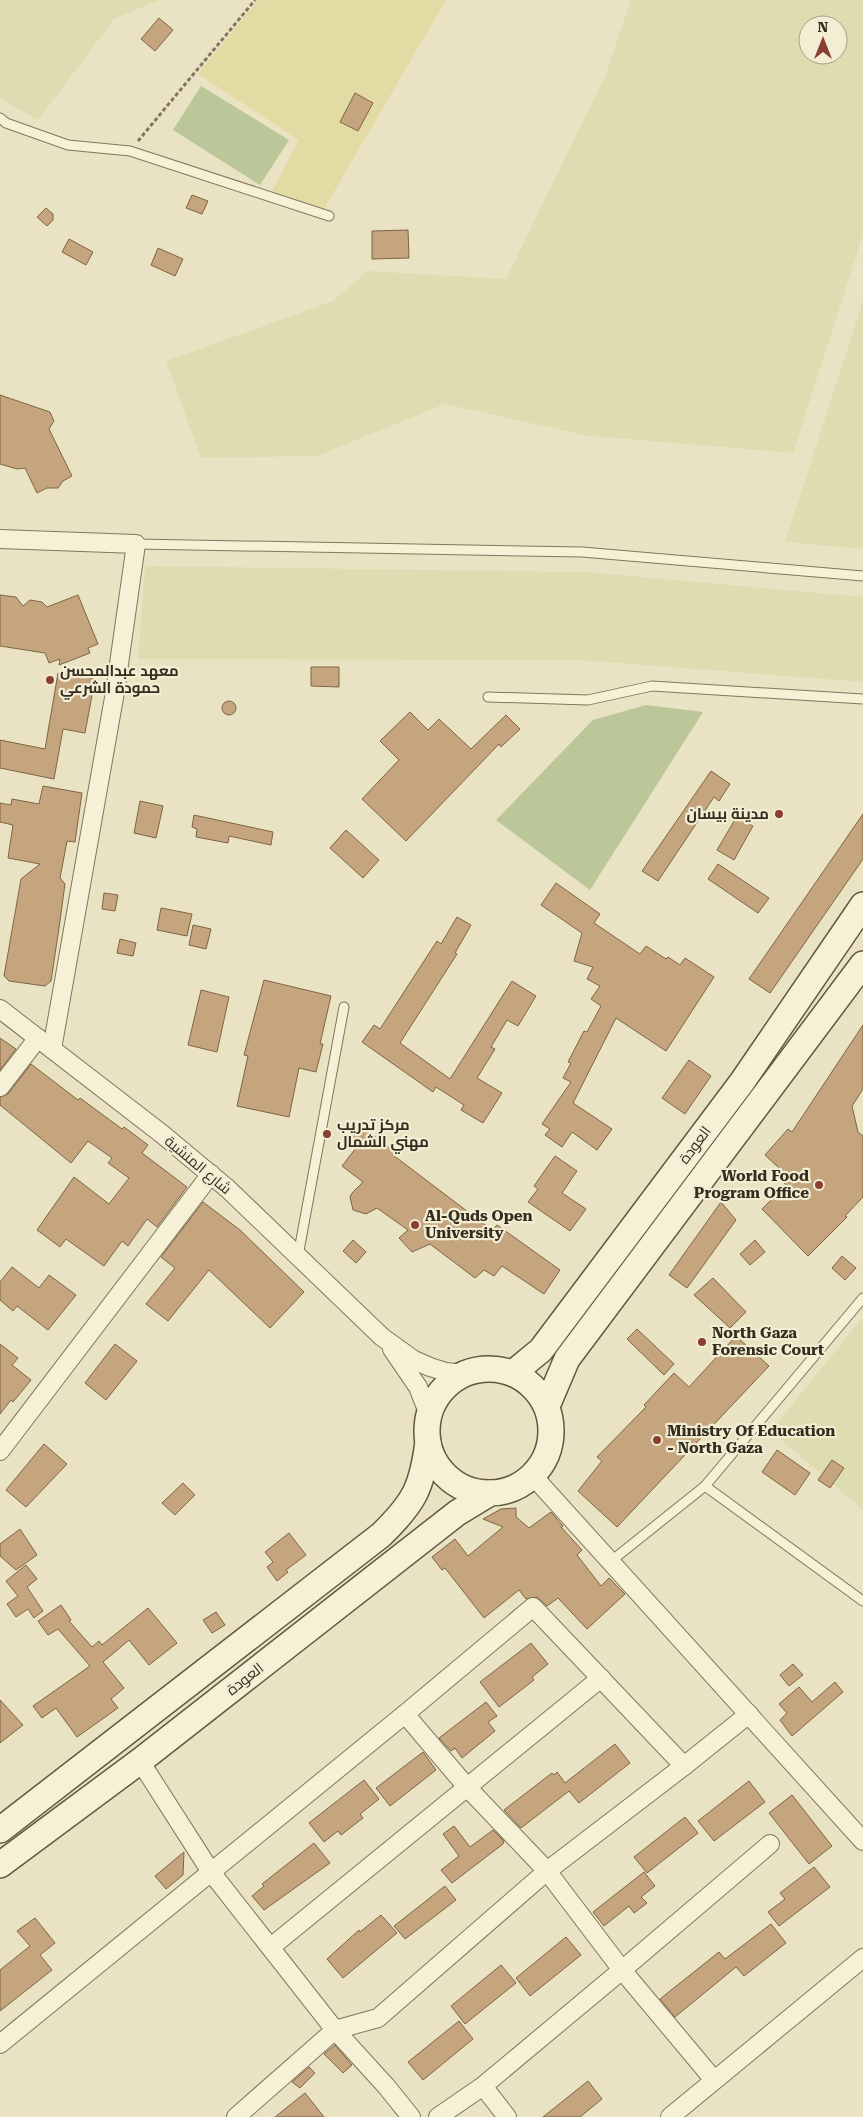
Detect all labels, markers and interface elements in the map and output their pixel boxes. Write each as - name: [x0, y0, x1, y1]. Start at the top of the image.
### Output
- north arrow: [798, 15, 848, 65]
- text: N: [818, 19, 829, 35]
- place label: معهد عبدالمحسن حمودة الشرعي: [60, 662, 179, 700]
- marker: معهد عبدالمحسن حمودة الشرعي: [44, 674, 56, 686]
- place label: مدينة بيسان: [686, 805, 769, 823]
- marker: مدينة بيسان: [773, 808, 785, 820]
- place label: مركز تدريب مهني الشمال: [337, 1116, 429, 1154]
- street label: العودة: [675, 1123, 715, 1167]
- marker: مركز تدريب مهني الشمال: [321, 1128, 333, 1140]
- street label: شارع المنشية: [160, 1132, 235, 1200]
- place label: World Food Program Office: [694, 1167, 809, 1202]
- marker: World Food Program Office: [813, 1179, 825, 1191]
- place label: Al-Quds Open University: [425, 1207, 533, 1242]
- marker: Al-Quds Open University: [409, 1219, 421, 1231]
- place label: North Gaza Forensic Court: [712, 1324, 824, 1359]
- marker: North Gaza Forensic Court: [696, 1336, 708, 1348]
- place label: Ministry Of Education - North Gaza: [667, 1422, 835, 1457]
- marker: Ministry Of Education - North Gaza: [651, 1434, 663, 1446]
- street label: العودة: [223, 1659, 267, 1699]

